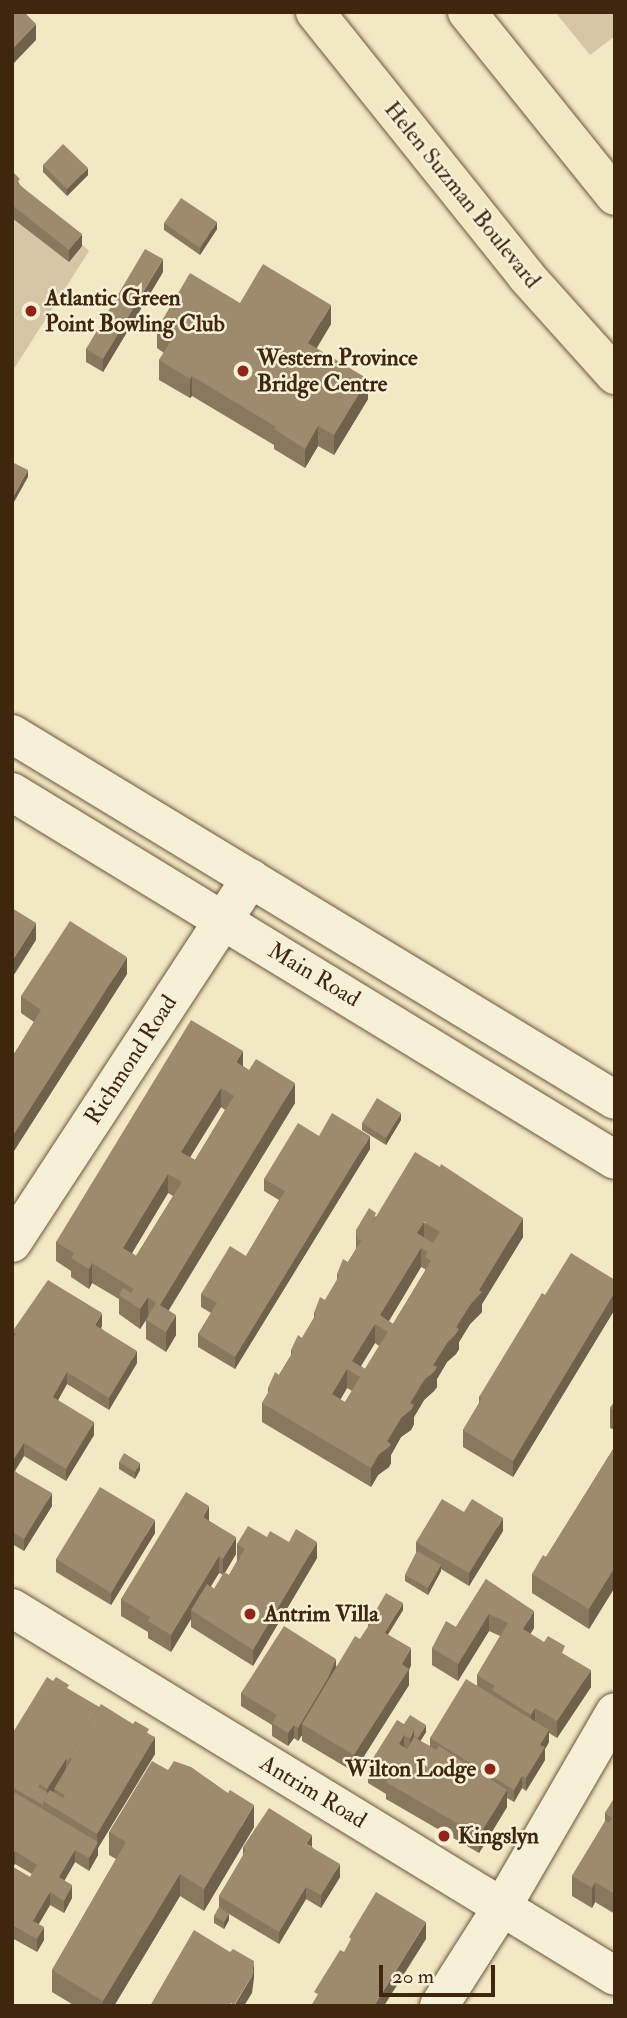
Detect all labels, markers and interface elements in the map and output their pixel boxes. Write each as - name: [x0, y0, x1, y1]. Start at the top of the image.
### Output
- street label: Helen Suzman Boulevard: [378, 96, 546, 294]
- place label: Atlantic Green Point Bowling Club: [45, 284, 225, 338]
- marker: Atlantic Green Point Bowling Club: [23, 303, 39, 319]
- place label: Western Province Bridge Centre: [257, 344, 418, 398]
- marker: Western Province Bridge Centre: [235, 363, 251, 379]
- street label: Main Road: [263, 937, 365, 1013]
- street label: Richmond Road: [79, 990, 183, 1130]
- place label: Antrim Villa: [264, 1600, 379, 1628]
- marker: Antrim Villa: [242, 1606, 258, 1622]
- street label: Antrim Road: [255, 1749, 371, 1835]
- place label: Wilton Lodge: [345, 1755, 476, 1783]
- marker: Wilton Lodge: [482, 1761, 498, 1777]
- place label: Kingslyn: [458, 1822, 539, 1850]
- marker: Kingslyn: [436, 1828, 452, 1844]
- scale bar: [382, 1952, 498, 1996]
- text: 20 m: [392, 1963, 434, 1990]

